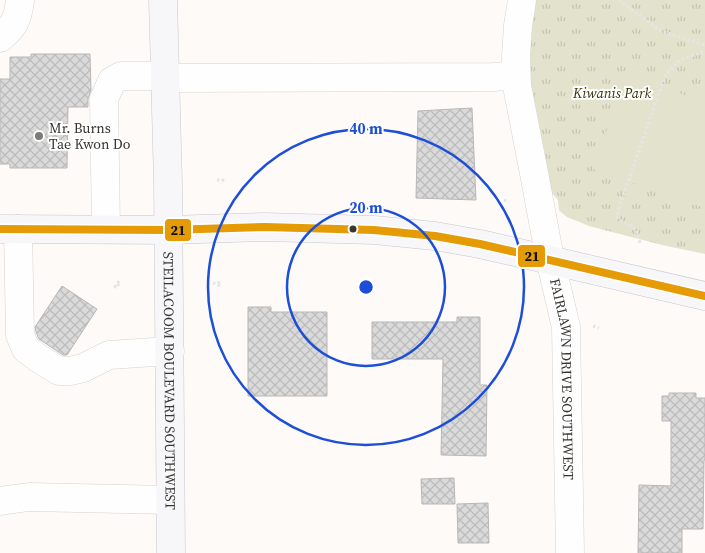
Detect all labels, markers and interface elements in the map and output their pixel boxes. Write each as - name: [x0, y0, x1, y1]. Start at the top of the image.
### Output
- park label: Kiwanis Park: [572, 83, 651, 103]
- place label: Mr. Burns Tae Kwon Do: [49, 118, 131, 154]
- text: 40 m: [349, 118, 383, 139]
- marker: Mr. Burns Tae Kwon Do: [33, 130, 45, 142]
- text: 20 m: [349, 197, 383, 218]
- line badge: 21: [164, 218, 192, 242]
- text: 21: [170, 220, 186, 240]
- unlabelled marker: [348, 224, 358, 234]
- line badge: 21: [517, 244, 546, 268]
- text: 21: [524, 246, 540, 266]
- street label: STEILACOOM BOULEVARD SOUTHWEST: [159, 252, 181, 511]
- street label: FAIRLAWN DRIVE SOUTHWEST: [545, 276, 579, 481]
- centre of rings: [357, 278, 375, 296]

